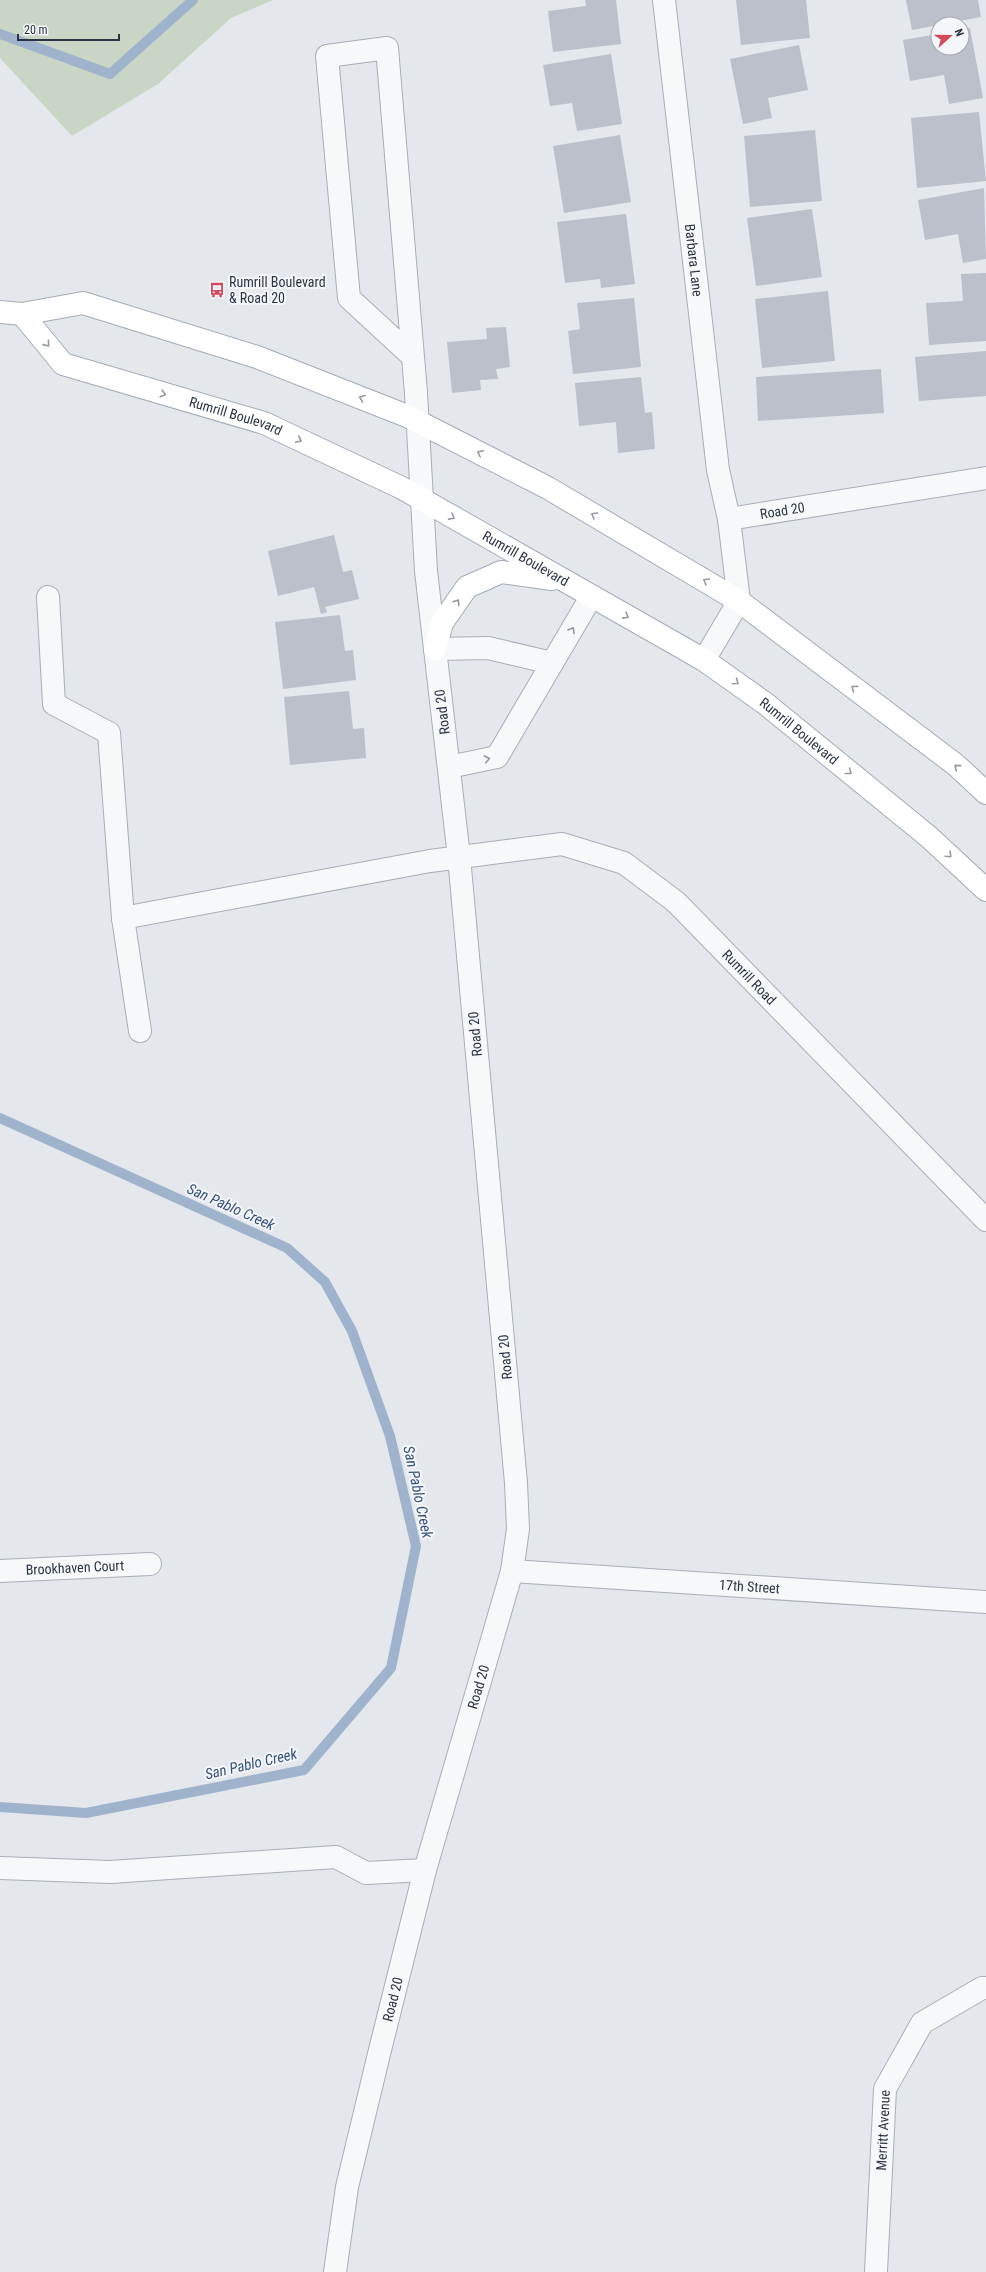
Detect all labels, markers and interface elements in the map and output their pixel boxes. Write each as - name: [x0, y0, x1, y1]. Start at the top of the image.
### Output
- scale bar: [18, 16, 119, 42]
- north arrow: [930, 16, 970, 56]
- text: 20 m: [24, 23, 48, 37]
- text: N: [952, 27, 966, 38]
- street label: Barbara Lane: [682, 223, 706, 298]
- place label: Rumrill Boulevard & Road 20: [229, 274, 326, 306]
- bus stop icon: Rumrill Boulevard & Road 20: [208, 281, 226, 299]
- one-way arrow: [42, 339, 49, 347]
- one-way arrow: [159, 389, 166, 398]
- street label: Rumrill Boulevard: [187, 393, 285, 438]
- one-way arrow: [358, 395, 366, 403]
- one-way arrow: [294, 435, 302, 443]
- one-way arrow: [476, 450, 484, 458]
- street label: Road 20: [759, 499, 806, 522]
- one-way arrow: [448, 512, 455, 520]
- one-way arrow: [591, 512, 598, 519]
- street label: Rumrill Boulevard: [480, 528, 572, 589]
- one-way arrow: [703, 578, 710, 585]
- one-way arrow: [452, 599, 459, 606]
- one-way arrow: [621, 611, 629, 619]
- one-way arrow: [567, 627, 574, 634]
- one-way arrow: [732, 677, 739, 684]
- one-way arrow: [852, 685, 859, 692]
- street label: Road 20: [431, 689, 453, 735]
- street label: Rumrill Boulevard: [757, 694, 842, 768]
- one-way arrow: [484, 755, 490, 764]
- one-way arrow: [955, 764, 962, 771]
- one-way arrow: [845, 767, 852, 774]
- one-way arrow: [944, 850, 952, 858]
- street label: Rumrill Road: [719, 946, 779, 1008]
- street label: Road 20: [465, 1011, 485, 1057]
- water label: San Pablo Creek: [184, 1180, 278, 1234]
- street label: Road 20: [495, 1334, 515, 1380]
- water label: San Pablo Creek: [399, 1444, 437, 1540]
- street label: Brookhaven Court: [25, 1557, 125, 1578]
- street label: 17th Street: [719, 1577, 780, 1597]
- street label: Road 20: [464, 1663, 492, 1711]
- water label: San Pablo Creek: [203, 1745, 299, 1783]
- street label: Road 20: [379, 1975, 406, 2023]
- street label: Merritt Avenue: [873, 2089, 893, 2171]

